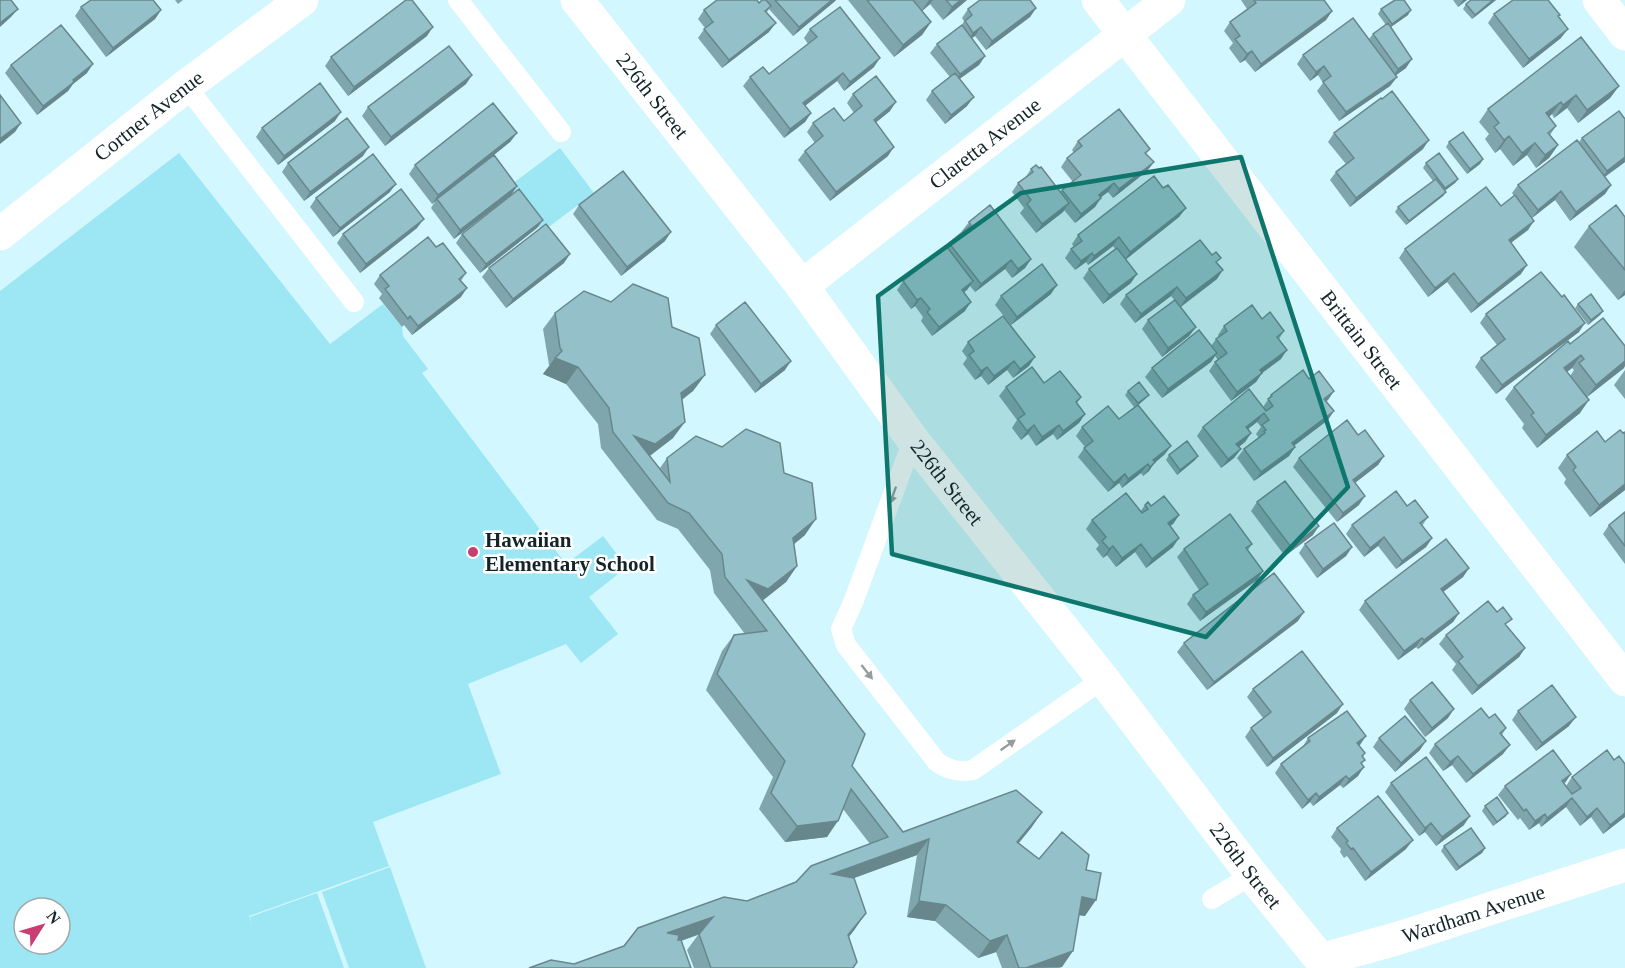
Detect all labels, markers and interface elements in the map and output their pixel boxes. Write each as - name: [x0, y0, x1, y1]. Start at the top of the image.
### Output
- street label: 226th Street: [611, 48, 694, 144]
- street label: Cortner Avenue: [90, 65, 208, 166]
- street label: Claretta Avenue: [925, 93, 1045, 194]
- street label: Brittain Street: [1316, 286, 1407, 394]
- street label: 226th Street: [906, 435, 988, 530]
- one-way arrow: [887, 486, 897, 504]
- place label: Hawaiian Elementary School: [485, 528, 655, 576]
- marker: Hawaiian Elementary School: [466, 545, 480, 559]
- one-way arrow: [861, 664, 874, 680]
- one-way arrow: [999, 739, 1015, 751]
- street label: 226th Street: [1205, 818, 1287, 914]
- street label: Wardham Avenue: [1399, 880, 1548, 948]
- north arrow: [12, 896, 72, 956]
- text: N: [43, 908, 64, 927]

